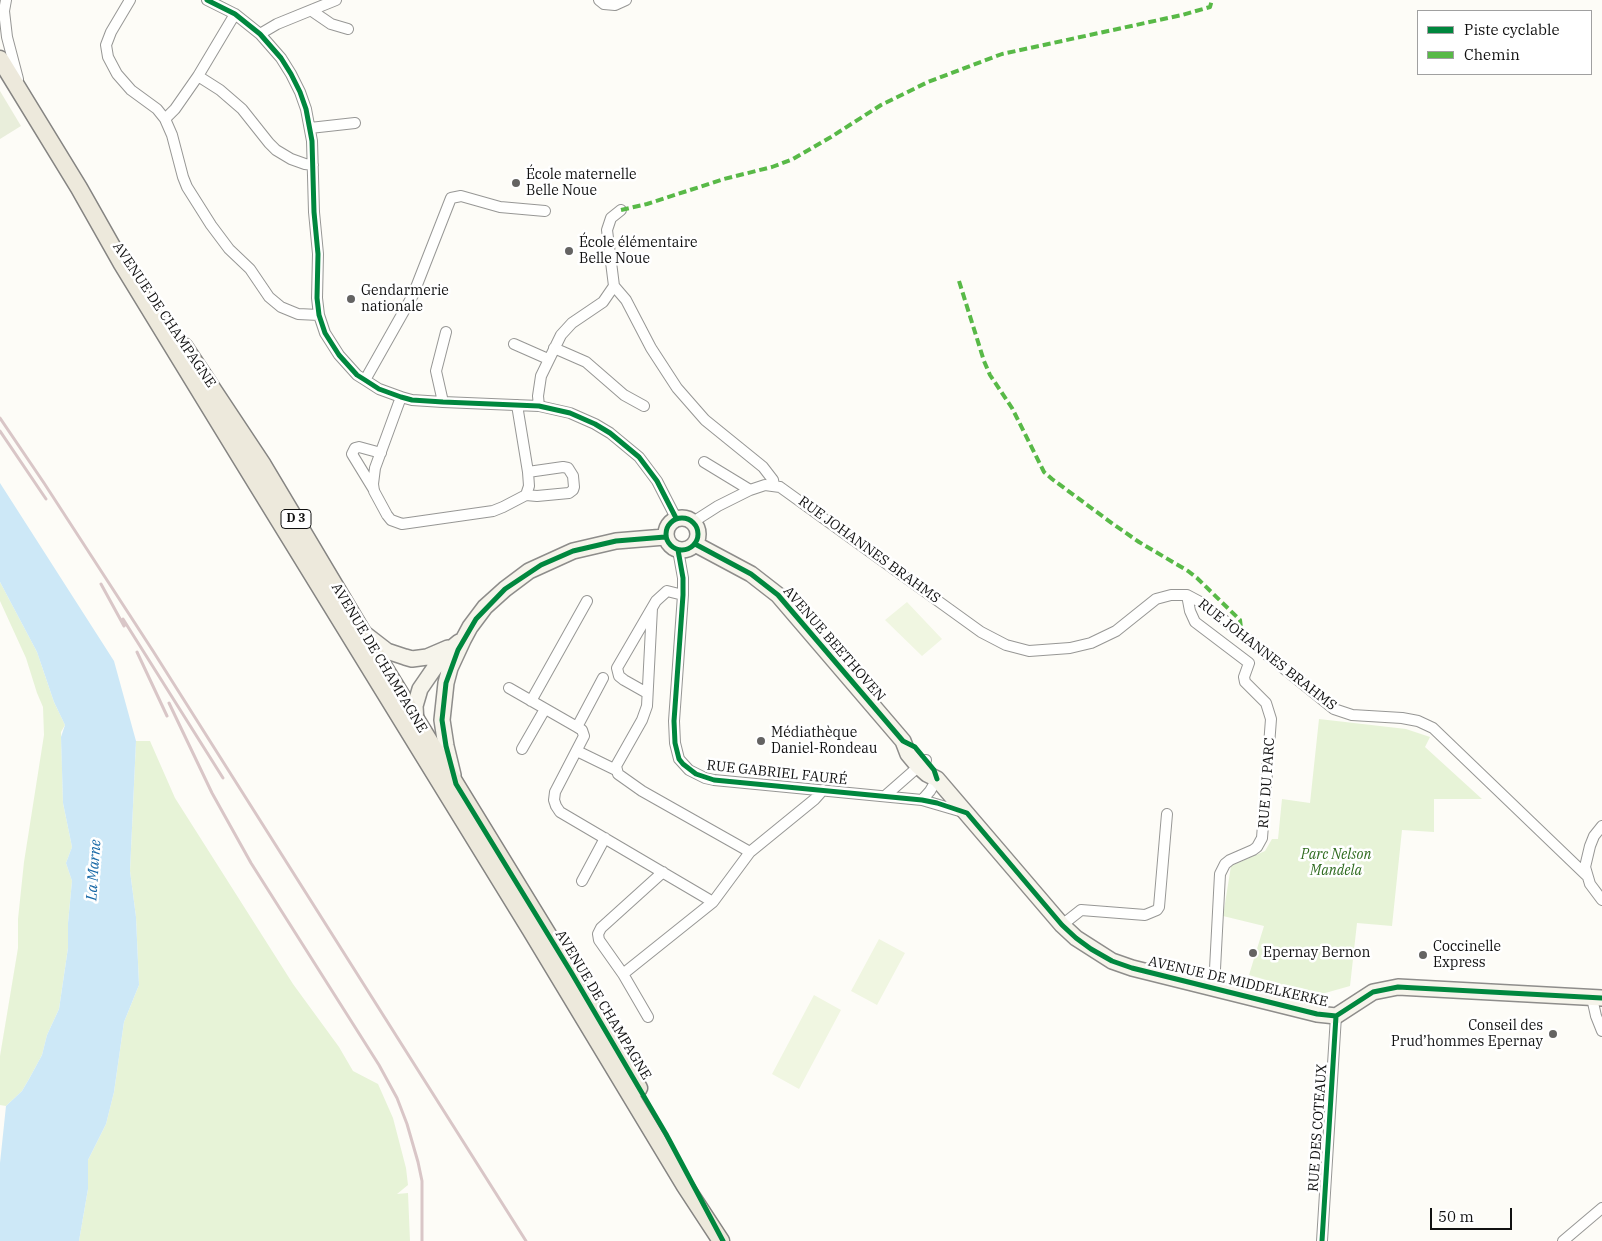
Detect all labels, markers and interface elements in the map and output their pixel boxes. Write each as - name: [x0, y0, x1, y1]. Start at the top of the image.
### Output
- legend: [1417, 10, 1592, 75]
- text: Piste cyclable: [1464, 20, 1560, 39]
- text: Chemin: [1464, 45, 1520, 64]
- place label: École maternelle Belle Noue: [526, 167, 637, 200]
- marker: École maternelle Belle Noue: [510, 177, 522, 189]
- place label: École élémentaire Belle Noue: [579, 235, 697, 268]
- street label: AVENUE DE CHAMPAGNE: [109, 239, 219, 391]
- marker: École élémentaire Belle Noue: [563, 245, 575, 257]
- place label: Gendarmerie nationale: [361, 283, 449, 316]
- marker: Gendarmerie nationale: [345, 293, 357, 305]
- street label: RUE JOHANNES BRAHMS: [795, 493, 943, 607]
- road number: D 3: [281, 509, 311, 528]
- street label: AVENUE DE CHAMPAGNE: [328, 580, 430, 736]
- street label: AVENUE BEETHOVEN: [779, 583, 889, 705]
- street label: RUE JOHANNES BRAHMS: [1194, 596, 1340, 714]
- place label: Médiathèque Daniel-Rondeau: [771, 725, 878, 758]
- marker: Médiathèque Daniel-Rondeau: [755, 735, 767, 747]
- street label: RUE DU PARC: [1255, 737, 1279, 829]
- street label: RUE GABRIEL FAURÉ: [706, 757, 848, 789]
- water label: La Marne: [83, 839, 105, 901]
- park label: Parc Nelson Mandela: [1301, 847, 1371, 880]
- street label: AVENUE DE CHAMPAGNE: [552, 927, 654, 1083]
- place label: Coccinelle Express: [1433, 939, 1501, 972]
- place label: Epernay Bernon: [1263, 945, 1370, 961]
- marker: Epernay Bernon: [1247, 947, 1259, 959]
- marker: Coccinelle Express: [1417, 949, 1429, 961]
- street label: AVENUE DE MIDDELKERKE: [1146, 953, 1330, 1011]
- place label: Conseil des Prud’hommes Epernay: [1391, 1018, 1543, 1050]
- marker: Conseil des Prud’hommes Epernay: [1547, 1028, 1559, 1040]
- street label: RUE DES COTEAUX: [1305, 1064, 1331, 1192]
- scale bar: [1432, 1198, 1514, 1230]
- text: 50 m: [1438, 1207, 1474, 1226]

